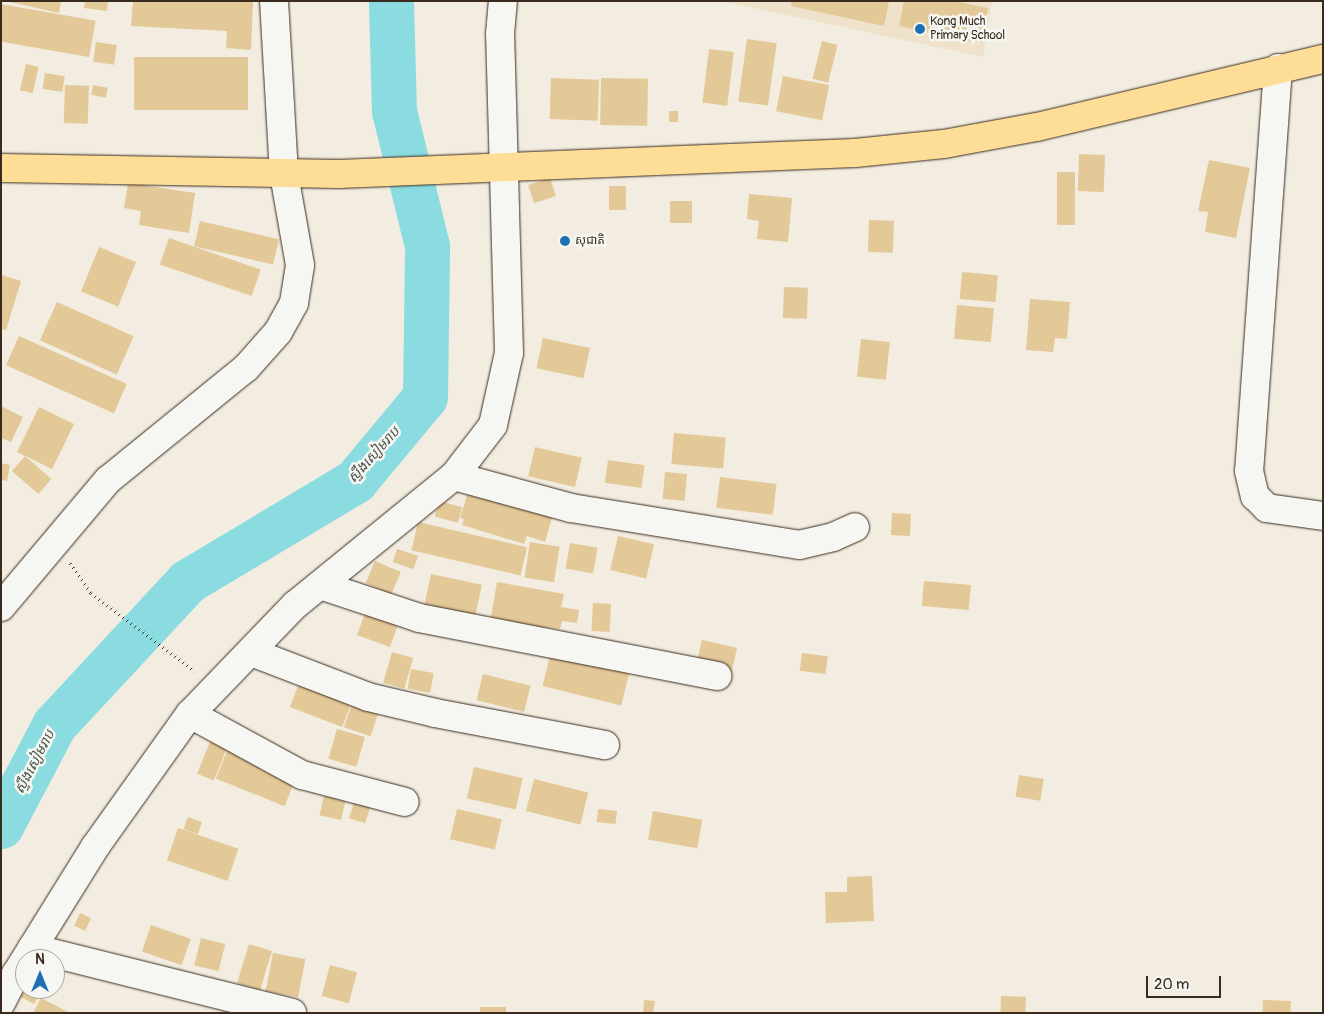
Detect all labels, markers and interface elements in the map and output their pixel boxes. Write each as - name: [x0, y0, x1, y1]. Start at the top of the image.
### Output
- place label: Kong Much Primary School: [930, 15, 1005, 43]
- marker: Kong Much Primary School: [914, 23, 926, 35]
- place label: សុជាតិ: [575, 234, 605, 248]
- marker: សុជាតិ: [559, 235, 571, 247]
- water label: ស្ទឹងសៀមរាប: [345, 424, 403, 486]
- water label: ស្ទឹងសៀមរាប: [11, 727, 59, 797]
- north arrow: [15, 949, 65, 999]
- text: N: [35, 951, 45, 968]
- scale bar: [1149, 966, 1224, 998]
- text: 20 m: [1154, 975, 1189, 994]

